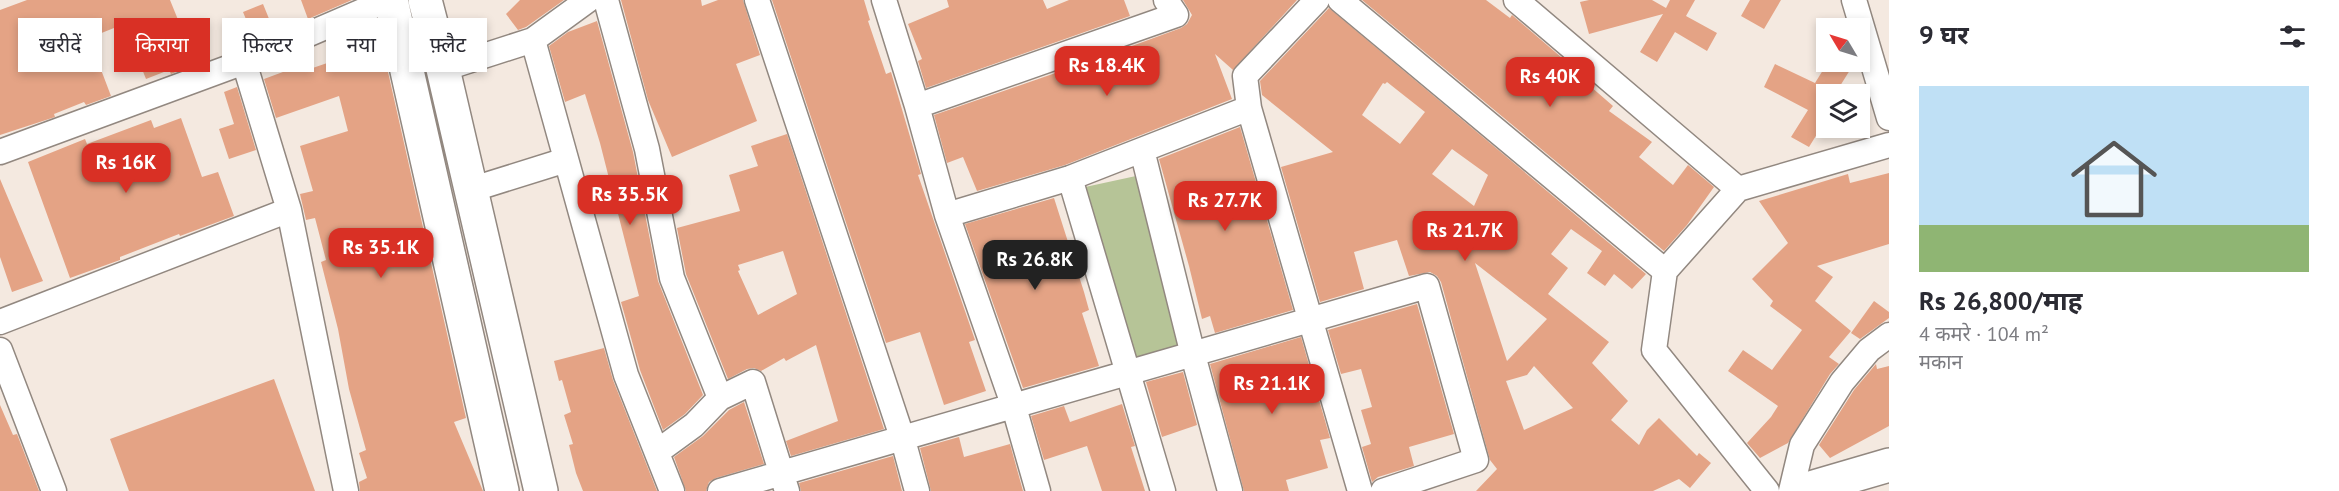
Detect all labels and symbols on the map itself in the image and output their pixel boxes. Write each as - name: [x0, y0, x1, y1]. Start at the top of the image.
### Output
- north arrow: [1816, 18, 1870, 72]
- pin: Rs 18.4K: [1045, 46, 1169, 97]
- pin: Rs 40K: [1501, 57, 1599, 108]
- pin: Rs 16K: [77, 143, 175, 194]
- pin: Rs 35.5K: [568, 175, 692, 226]
- pin: Rs 27.7K: [1163, 181, 1287, 232]
- pin: Rs 21.7K: [1403, 211, 1527, 262]
- pin: Rs 35.1K: [319, 228, 443, 279]
- pin: Rs 26.8K: [973, 240, 1097, 291]
- pin: Rs 21.1K: [1210, 364, 1334, 415]

